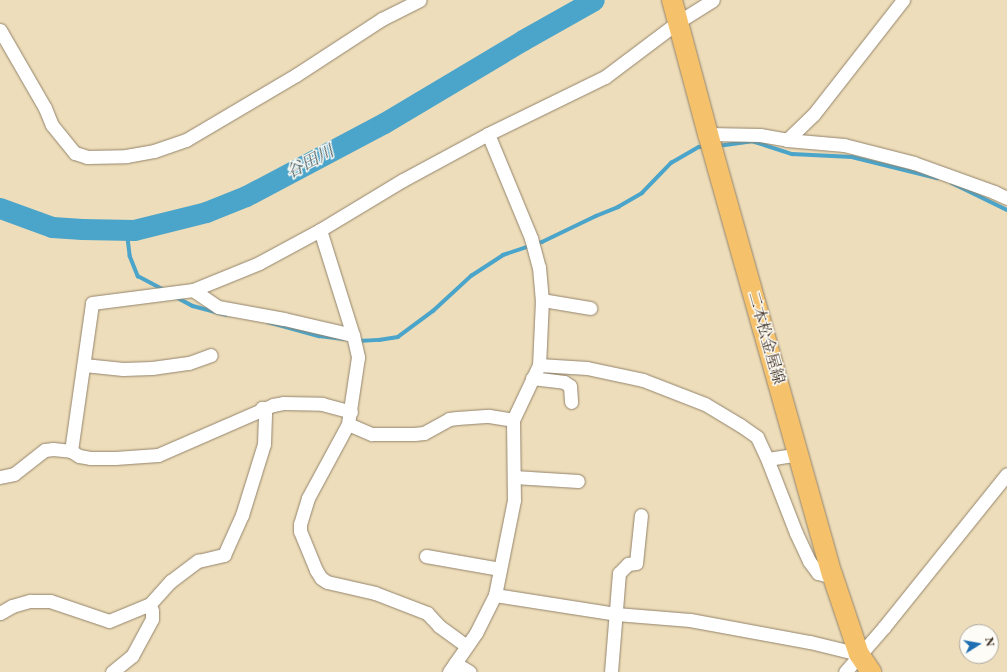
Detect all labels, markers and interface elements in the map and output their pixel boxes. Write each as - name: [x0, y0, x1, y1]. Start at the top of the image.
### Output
- water label: 谷田川: [283, 141, 337, 183]
- street label: 二本松金屋線: [744, 289, 788, 387]
- north arrow: [959, 624, 999, 664]
- text: N: [982, 636, 998, 648]

